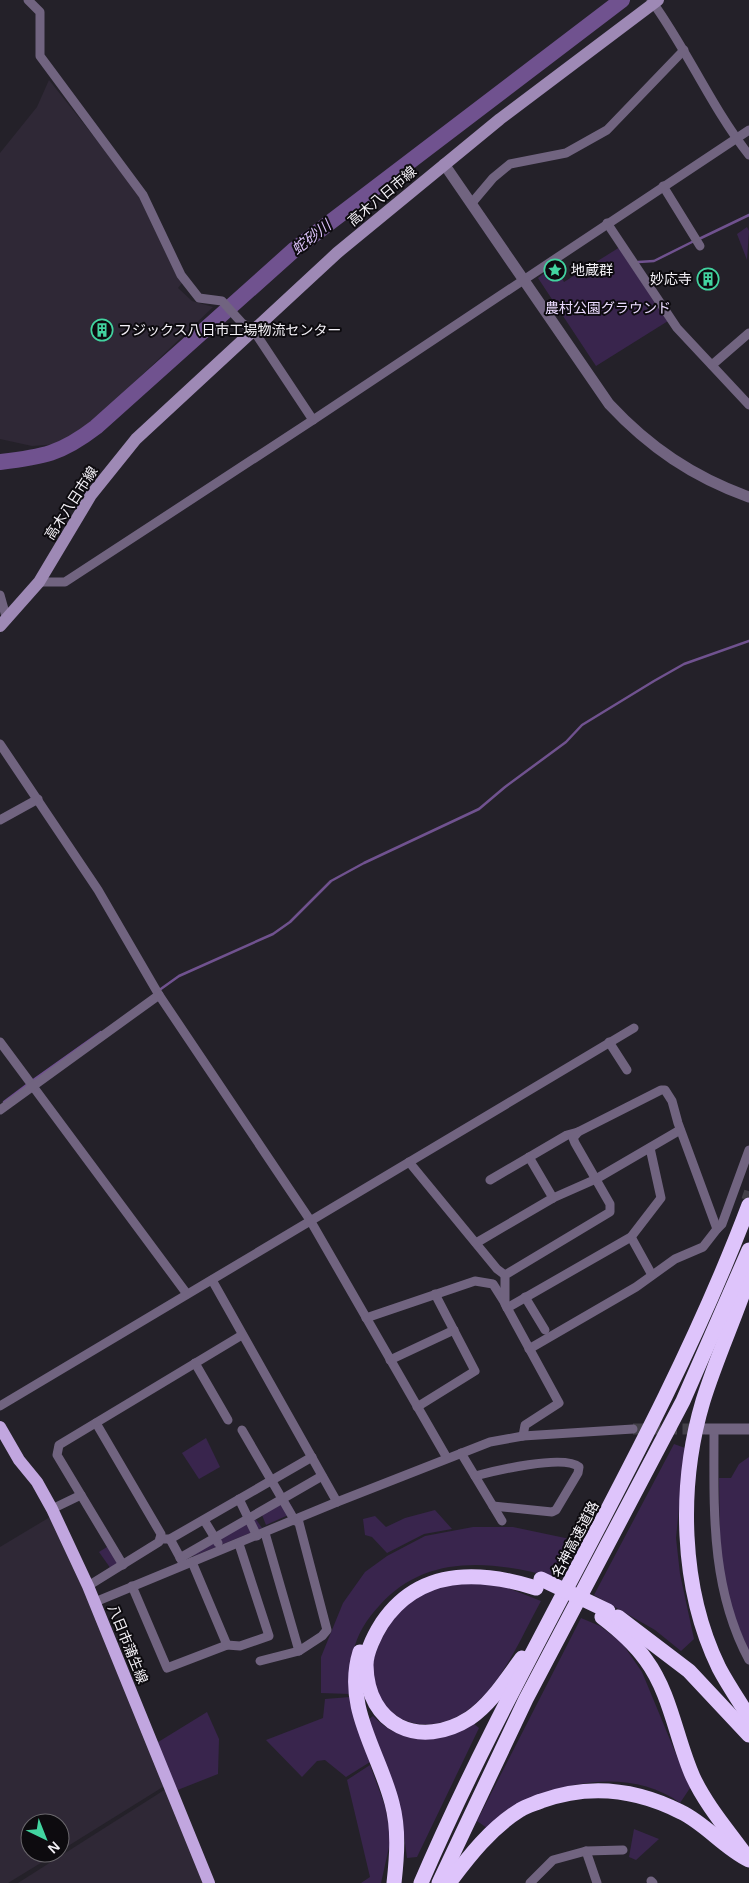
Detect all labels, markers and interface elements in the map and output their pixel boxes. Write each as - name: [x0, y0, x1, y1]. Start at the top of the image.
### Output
- street label: 高木八日市線: [345, 163, 419, 229]
- water label: 蛇砂川: [288, 215, 336, 258]
- place icon: 地蔵群: [543, 258, 567, 282]
- place label: 地蔵群: [571, 262, 613, 278]
- building icon: 妙応寺: [696, 267, 720, 291]
- place label: 妙応寺: [650, 271, 692, 287]
- park label: 農村公園グラウンド: [545, 300, 671, 316]
- building icon: フジックス八日市工場物流センター: [90, 318, 114, 342]
- place label: フジックス八日市工場物流センター: [118, 322, 342, 338]
- street label: 高木八日市線: [41, 463, 101, 543]
- street label: 名神高速道路: [548, 1498, 602, 1580]
- street label: 八日市蒲生線: [105, 1602, 151, 1686]
- north arrow: [20, 1813, 70, 1863]
- text: N: [45, 1838, 63, 1857]

